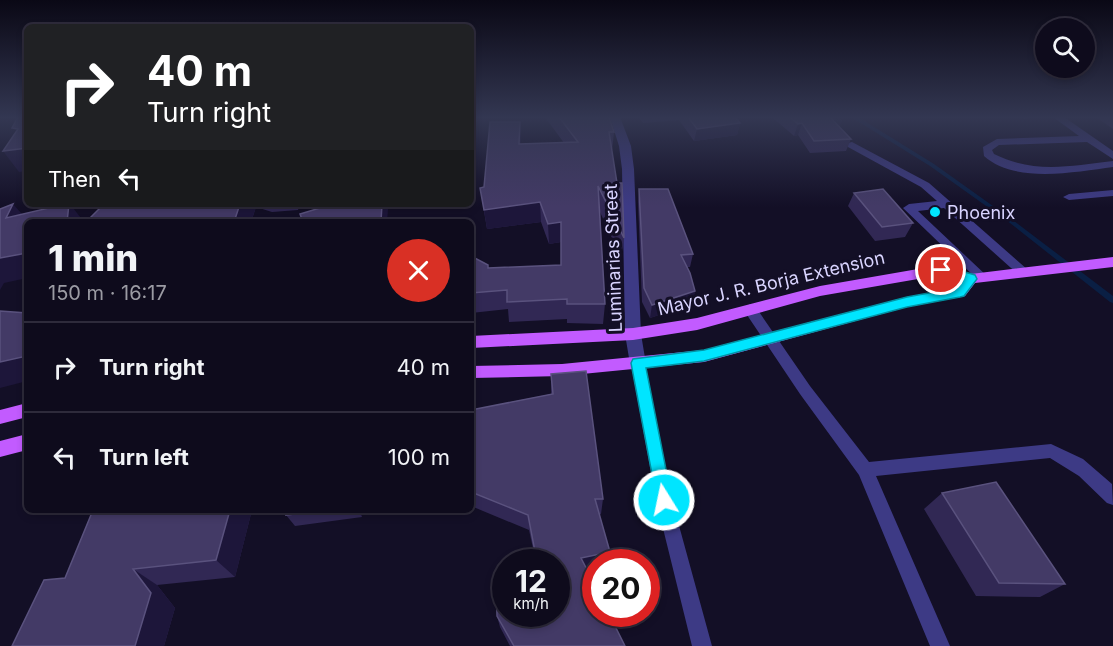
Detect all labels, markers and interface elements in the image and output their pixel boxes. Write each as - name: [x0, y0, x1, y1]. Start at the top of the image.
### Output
- map controls: [1035, 18, 1095, 78]
- button: search: [1035, 18, 1095, 78]
- text: 40 m: [147, 45, 252, 96]
- icon: right: [48, 48, 126, 126]
- text: Turn right: [147, 96, 271, 129]
- icon: left: [113, 162, 146, 195]
- text: Then: [48, 166, 101, 192]
- street label: Luminarias Street: [600, 183, 626, 333]
- place label: Phoenix: [947, 202, 1015, 223]
- marker: Phoenix: [928, 205, 942, 219]
- text: 1 min: [48, 236, 138, 280]
- button: close: [387, 239, 450, 302]
- pin: [915, 244, 966, 295]
- street label: Mayor J. R. Borja Extension: [655, 247, 887, 319]
- icon: arrive: [924, 253, 957, 286]
- text: 150 m · 16:17: [48, 281, 167, 305]
- icon: right: [48, 351, 81, 384]
- text: Turn right: [99, 354, 205, 380]
- text: 40 m: [396, 354, 450, 380]
- icon: left: [48, 441, 81, 474]
- text: Turn left: [99, 444, 189, 470]
- text: 100 m: [388, 444, 450, 470]
- position arrow: [632, 468, 696, 532]
- speed limit sign: 20: [582, 549, 660, 627]
- text: 12: [515, 563, 547, 599]
- text: km/h: [513, 594, 549, 613]

